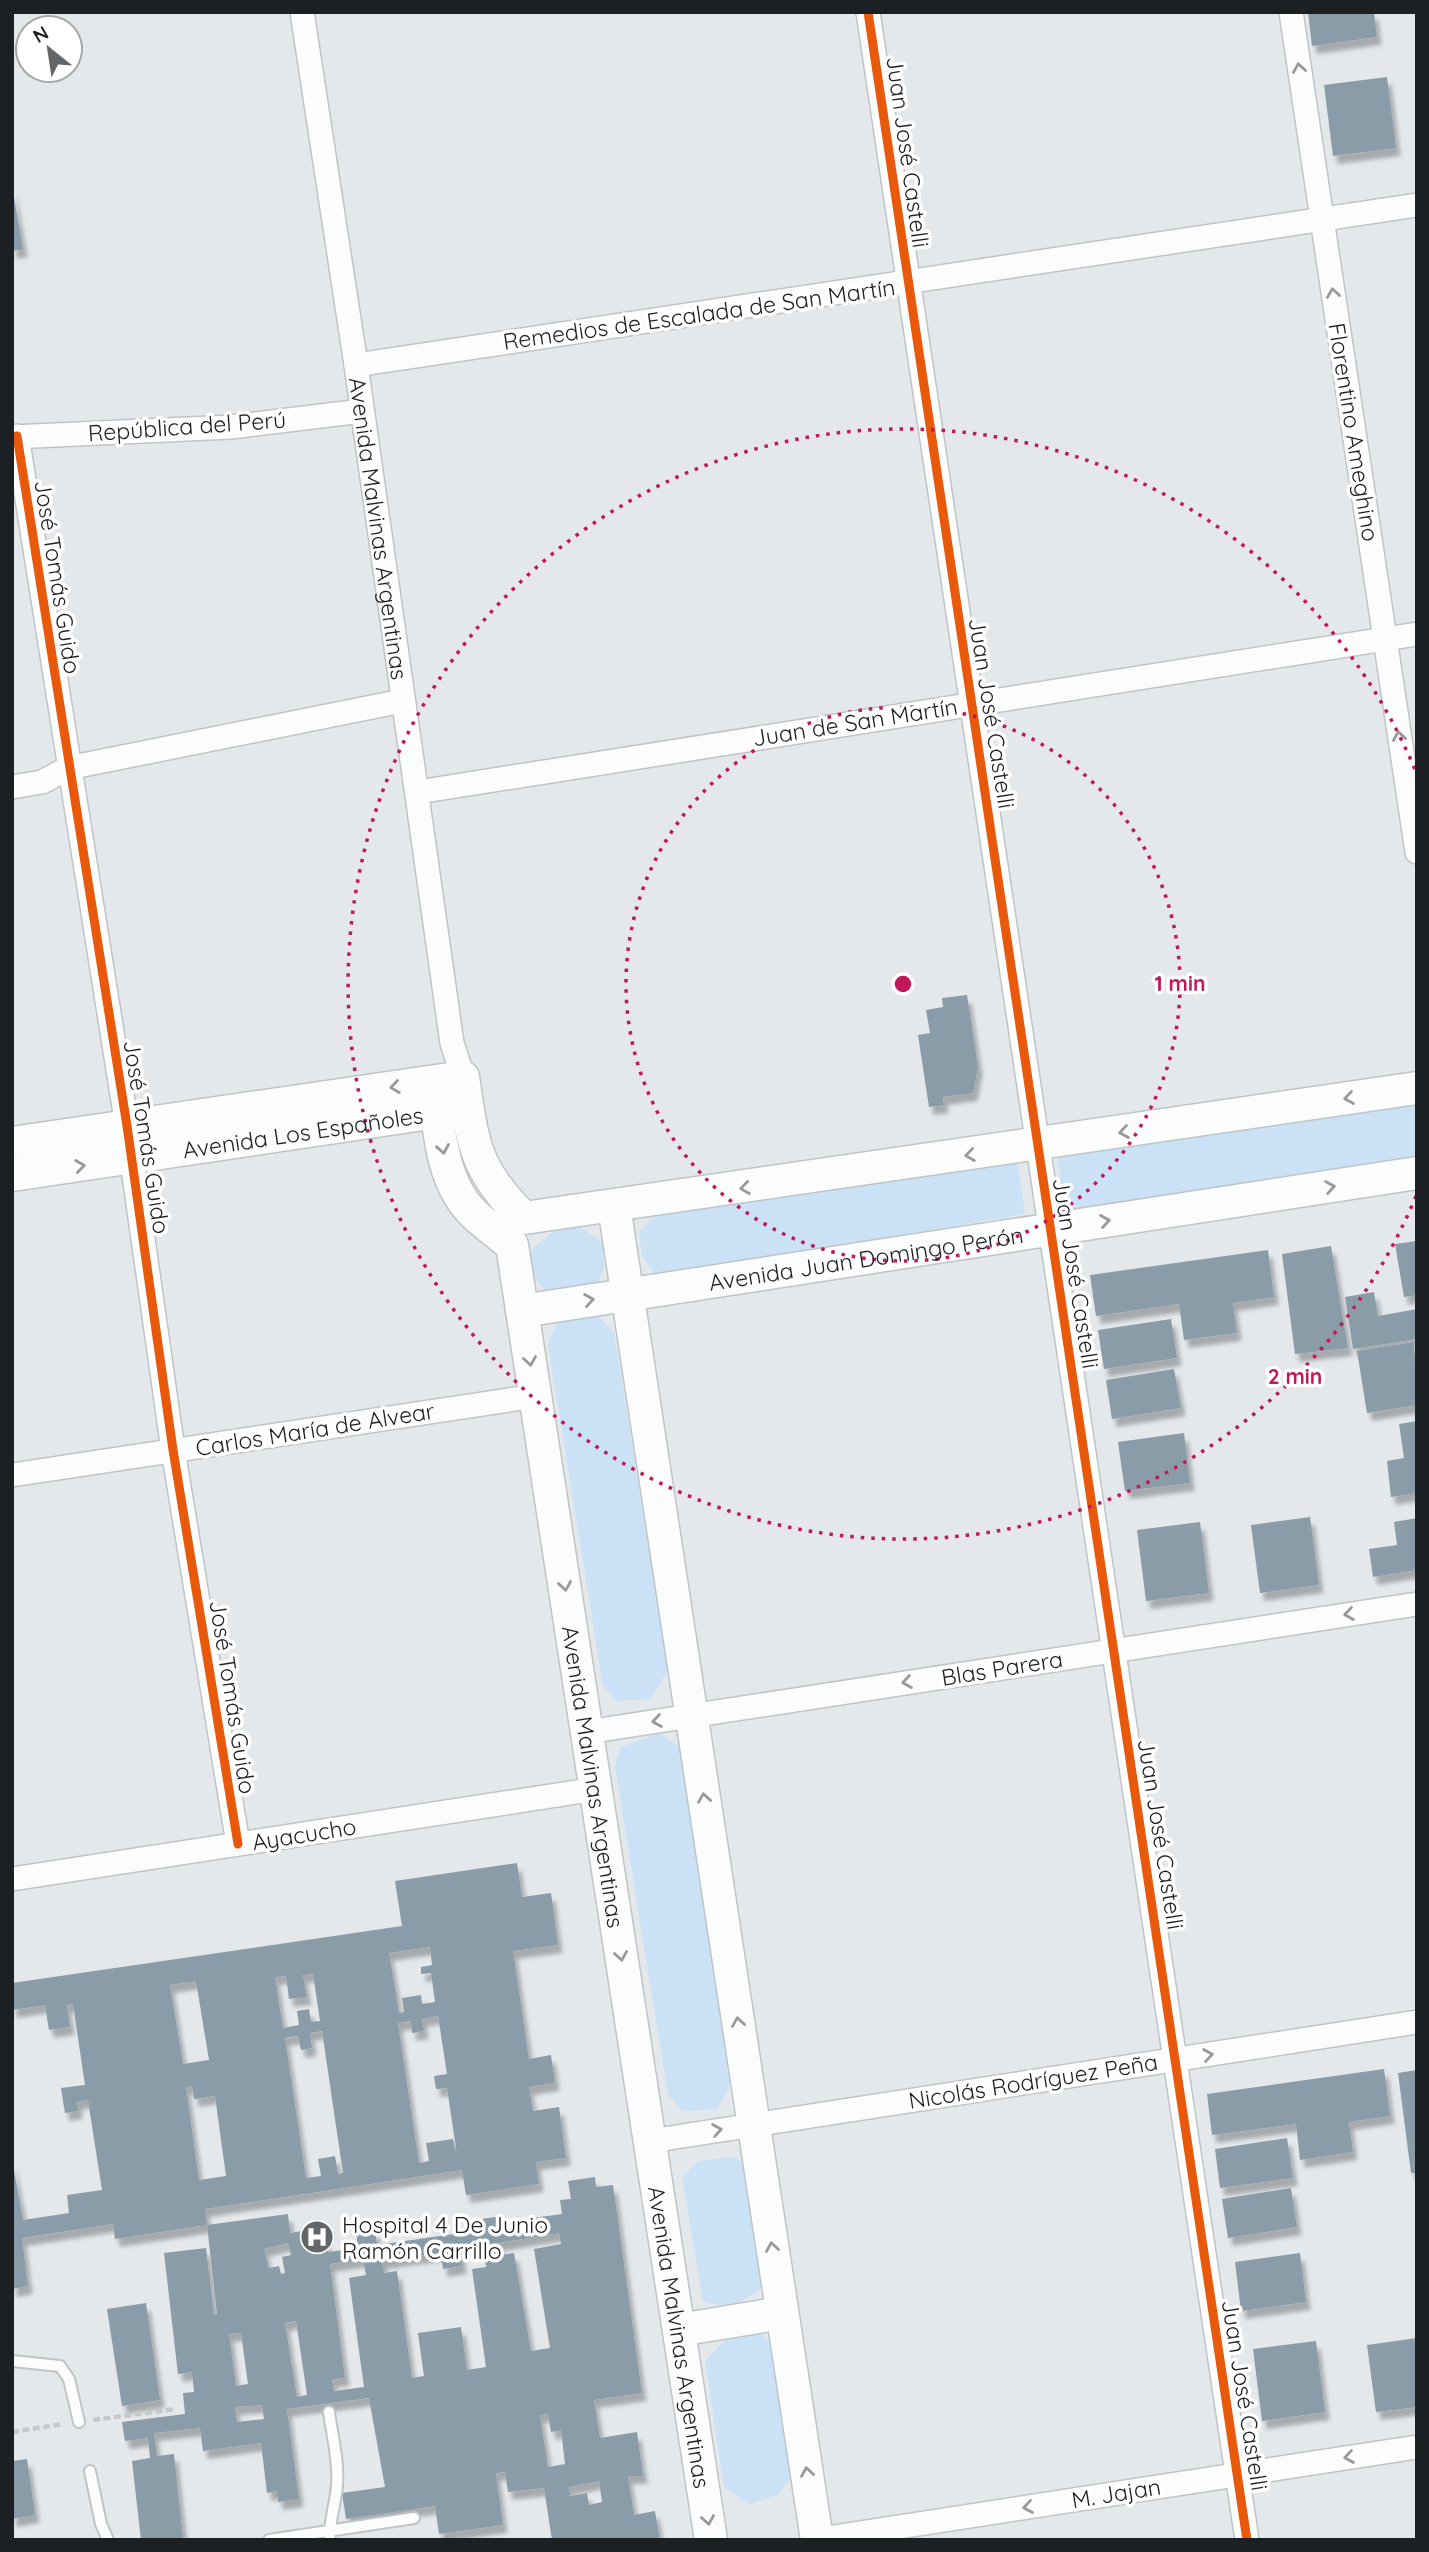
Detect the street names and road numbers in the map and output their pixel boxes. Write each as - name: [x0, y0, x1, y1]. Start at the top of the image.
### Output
- street label: Juan José Castelli: [880, 55, 936, 249]
- street label: Remedios de Escalada de San Martín: [501, 272, 897, 356]
- street label: Florentino Ameghino: [1322, 321, 1386, 543]
- street label: Avenida Malvinas Argentinas: [343, 375, 415, 681]
- street label: República del Perú: [87, 405, 287, 447]
- street label: José Tomás Guido: [28, 478, 88, 676]
- street label: Juan José Castelli: [963, 616, 1021, 810]
- street label: Juan de San Martín: [750, 691, 960, 753]
- street label: José Tomás Guido: [117, 1038, 177, 1236]
- street label: Avenida Los Españoles: [181, 1100, 425, 1164]
- street label: Juan José Castelli: [1047, 1176, 1105, 1370]
- street label: Avenida Juan Domingo Perón: [707, 1219, 1025, 1297]
- street label: Carlos María de Alvear: [193, 1396, 437, 1462]
- street label: José Tomás Guido: [203, 1598, 263, 1796]
- street label: Avenida Malvinas Argentinas: [556, 1624, 631, 1930]
- street label: Blas Parera: [939, 1644, 1065, 1692]
- street label: Juan José Castelli: [1132, 1737, 1190, 1931]
- street label: Ayacucho: [250, 1811, 358, 1857]
- street label: Nicolás Rodríguez Peña: [906, 2047, 1160, 2115]
- street label: Avenida Malvinas Argentinas: [642, 2184, 717, 2490]
- street label: Juan José Castelli: [1216, 2298, 1274, 2492]
- street label: M. Jajan: [1069, 2472, 1163, 2514]

